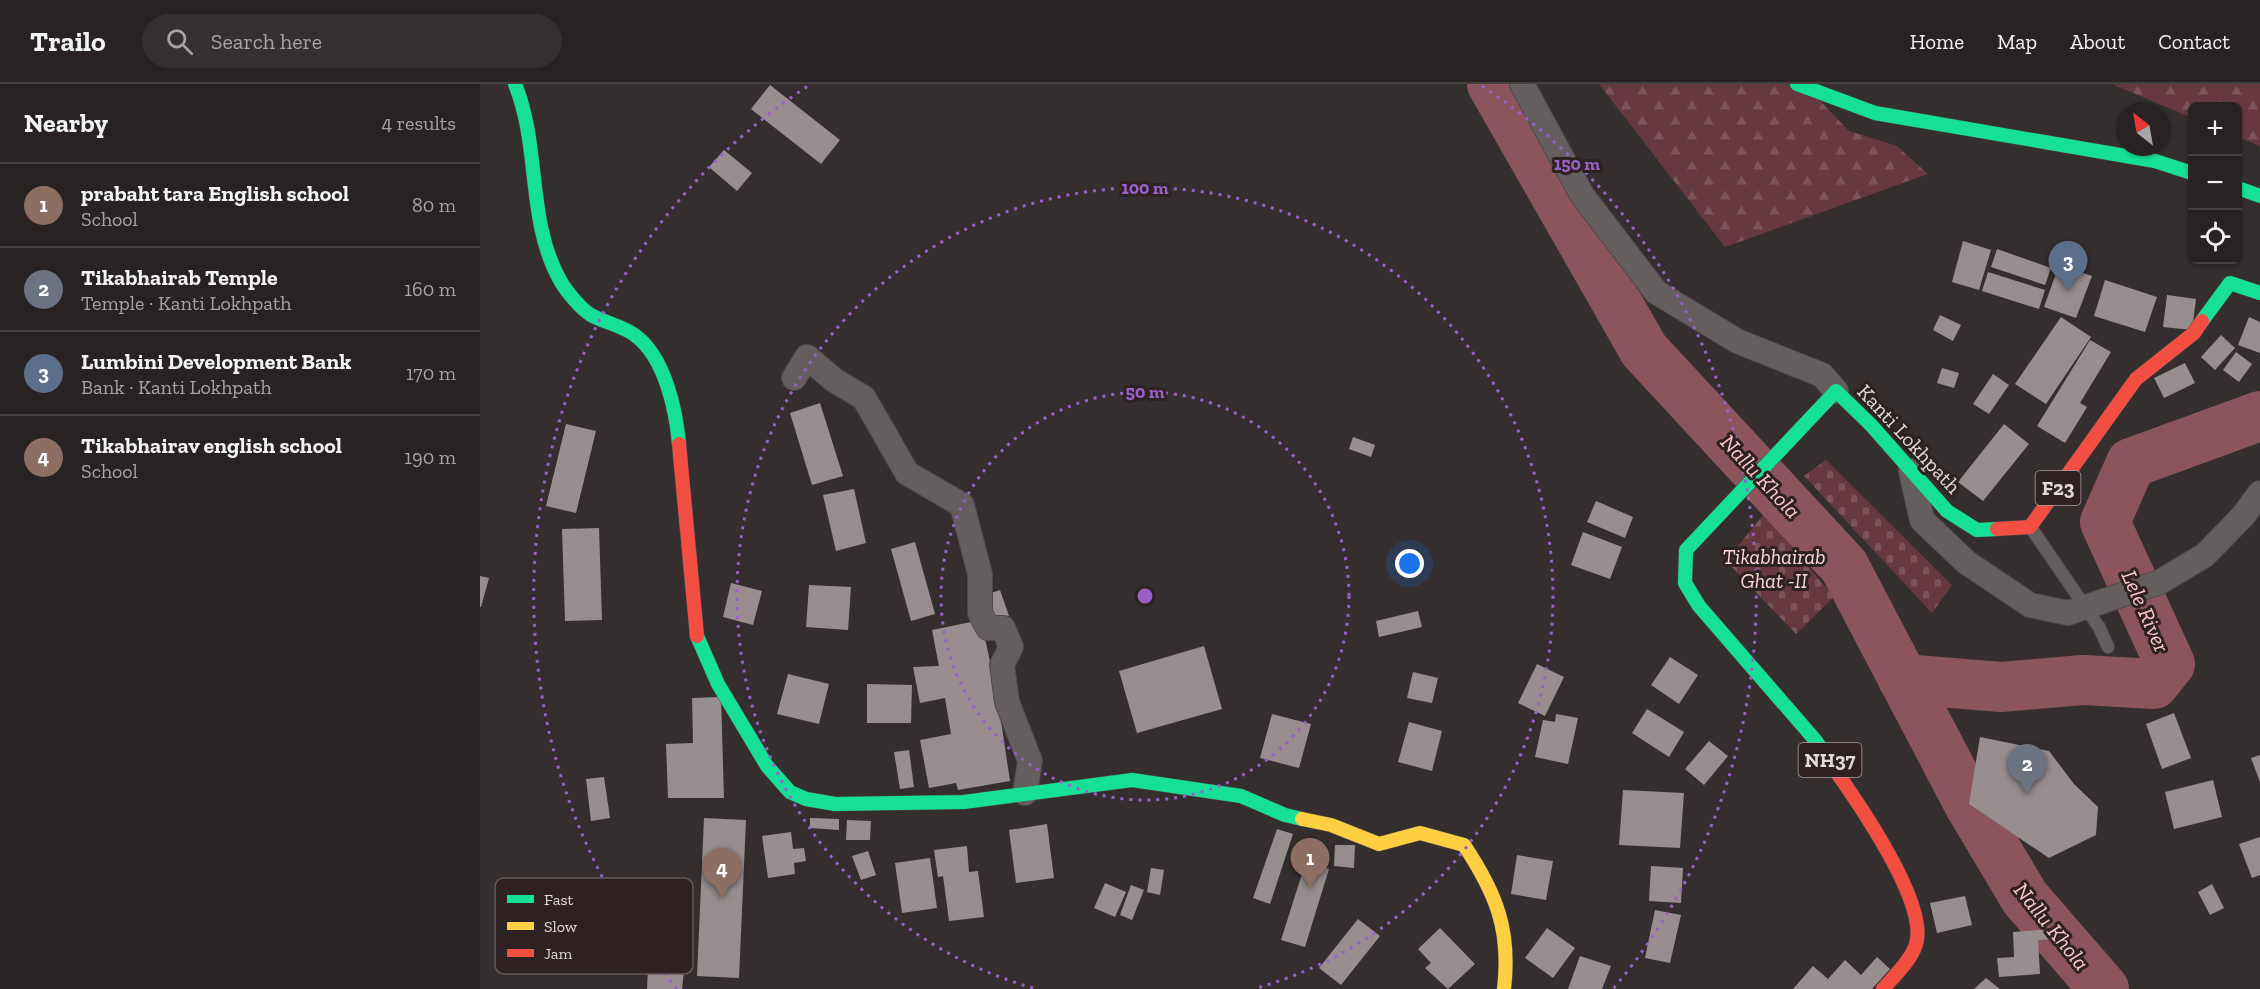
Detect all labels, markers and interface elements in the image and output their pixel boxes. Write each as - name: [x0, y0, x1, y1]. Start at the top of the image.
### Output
- search box: [142, 14, 562, 68]
- text: Trailo: [30, 25, 106, 58]
- icon: search: [163, 25, 196, 58]
- text: Search here: [211, 28, 322, 55]
- text: Home: [1910, 29, 1964, 54]
- text: Map: [1997, 29, 2037, 54]
- text: About: [2070, 29, 2125, 54]
- text: Contact: [2158, 29, 2230, 54]
- north arrow: [2116, 102, 2170, 156]
- map controls: [2188, 102, 2242, 264]
- button: +: [2188, 102, 2242, 156]
- text: Nearby: [24, 107, 108, 139]
- text: 4 results: [381, 111, 456, 135]
- text: 150 m: [1554, 153, 1600, 175]
- button: −: [2188, 156, 2242, 210]
- text: 100 m: [1121, 177, 1169, 199]
- text: prabaht tara English school: [81, 180, 349, 207]
- text: 1: [39, 193, 48, 217]
- text: 80 m: [412, 193, 456, 217]
- text: School: [81, 207, 138, 231]
- button: locate: [2188, 210, 2242, 264]
- pin: 3: [2048, 242, 2088, 291]
- text: Tikabhairab Temple: [81, 264, 278, 291]
- text: 2: [38, 277, 49, 301]
- text: 160 m: [404, 277, 456, 301]
- text: Temple · Kanti Lokhpath: [81, 291, 292, 315]
- text: Lumbini Development Bank: [81, 348, 351, 375]
- text: 3: [38, 361, 49, 385]
- text: 170 m: [406, 361, 456, 385]
- text: Bank · Kanti Lokhpath: [81, 375, 272, 399]
- street label: Kanti Lokhpath: [1852, 379, 1966, 499]
- text: 50 m: [1126, 381, 1165, 403]
- water label: Nallu Khola: [1715, 429, 1806, 524]
- text: Tikabhairav english school: [81, 432, 342, 459]
- text: 4: [38, 445, 49, 469]
- text: 190 m: [404, 445, 456, 469]
- text: School: [81, 459, 138, 483]
- road number: F23: [2036, 471, 2080, 505]
- park label: Tikabhairab Ghat -II: [1722, 544, 1826, 593]
- your location: [1395, 549, 1424, 578]
- water label: Lele River: [2116, 566, 2176, 657]
- centre of rings: [1135, 586, 1155, 606]
- road number: NH37: [1798, 743, 1862, 777]
- pin: 2: [2008, 744, 2046, 794]
- pin: 1: [1290, 838, 1330, 888]
- pin: 4: [702, 848, 742, 898]
- water label: Nallu Khola: [2008, 877, 2095, 976]
- legend: [495, 878, 693, 974]
- text: Fast: [544, 890, 573, 909]
- text: Slow: [544, 917, 578, 936]
- text: Jam: [544, 944, 573, 963]

